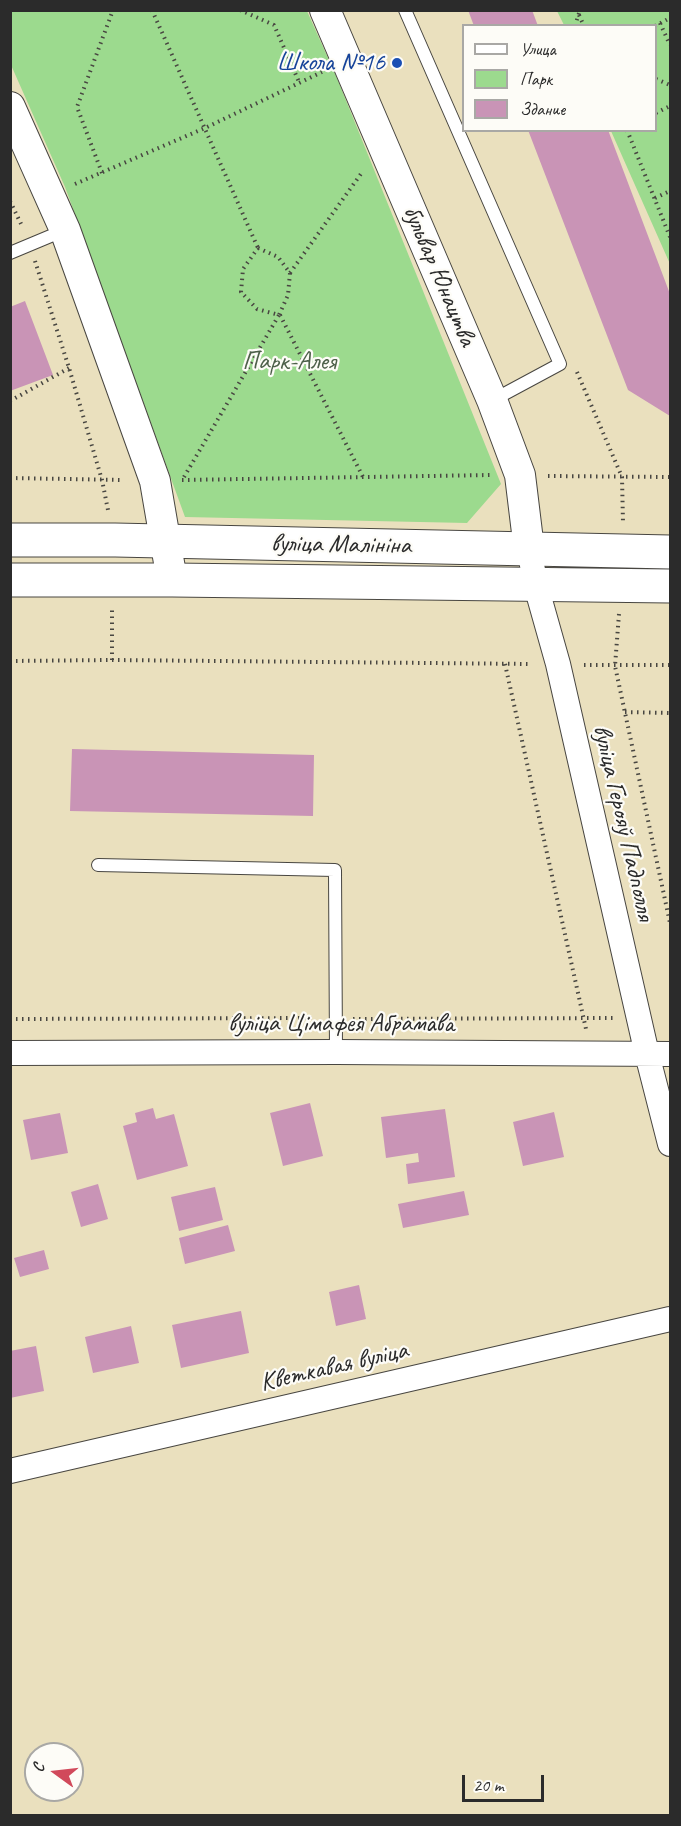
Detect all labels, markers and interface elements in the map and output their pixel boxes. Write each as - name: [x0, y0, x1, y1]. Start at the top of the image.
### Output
- legend: [462, 24, 657, 132]
- text: Улица: [520, 38, 556, 60]
- place label: Школа №16: [276, 47, 385, 79]
- marker: Школа №16: [390, 56, 404, 70]
- text: Парк: [520, 68, 552, 90]
- text: Здание: [520, 98, 565, 120]
- street label: бульвар Юнацтва: [395, 201, 483, 351]
- park label: Парк-Алея: [242, 346, 336, 378]
- street label: вуліца Малініна: [271, 528, 411, 562]
- street label: вуліца Герояў Падполля: [585, 722, 661, 924]
- street label: вуліца Цімафея Абрамава: [228, 1008, 454, 1040]
- street label: Кветкавая вуліца: [257, 1335, 411, 1399]
- north arrow: [24, 1742, 84, 1802]
- text: С: [28, 1761, 49, 1774]
- scale bar: [465, 1763, 548, 1801]
- text: 20 m: [473, 1774, 504, 1796]

